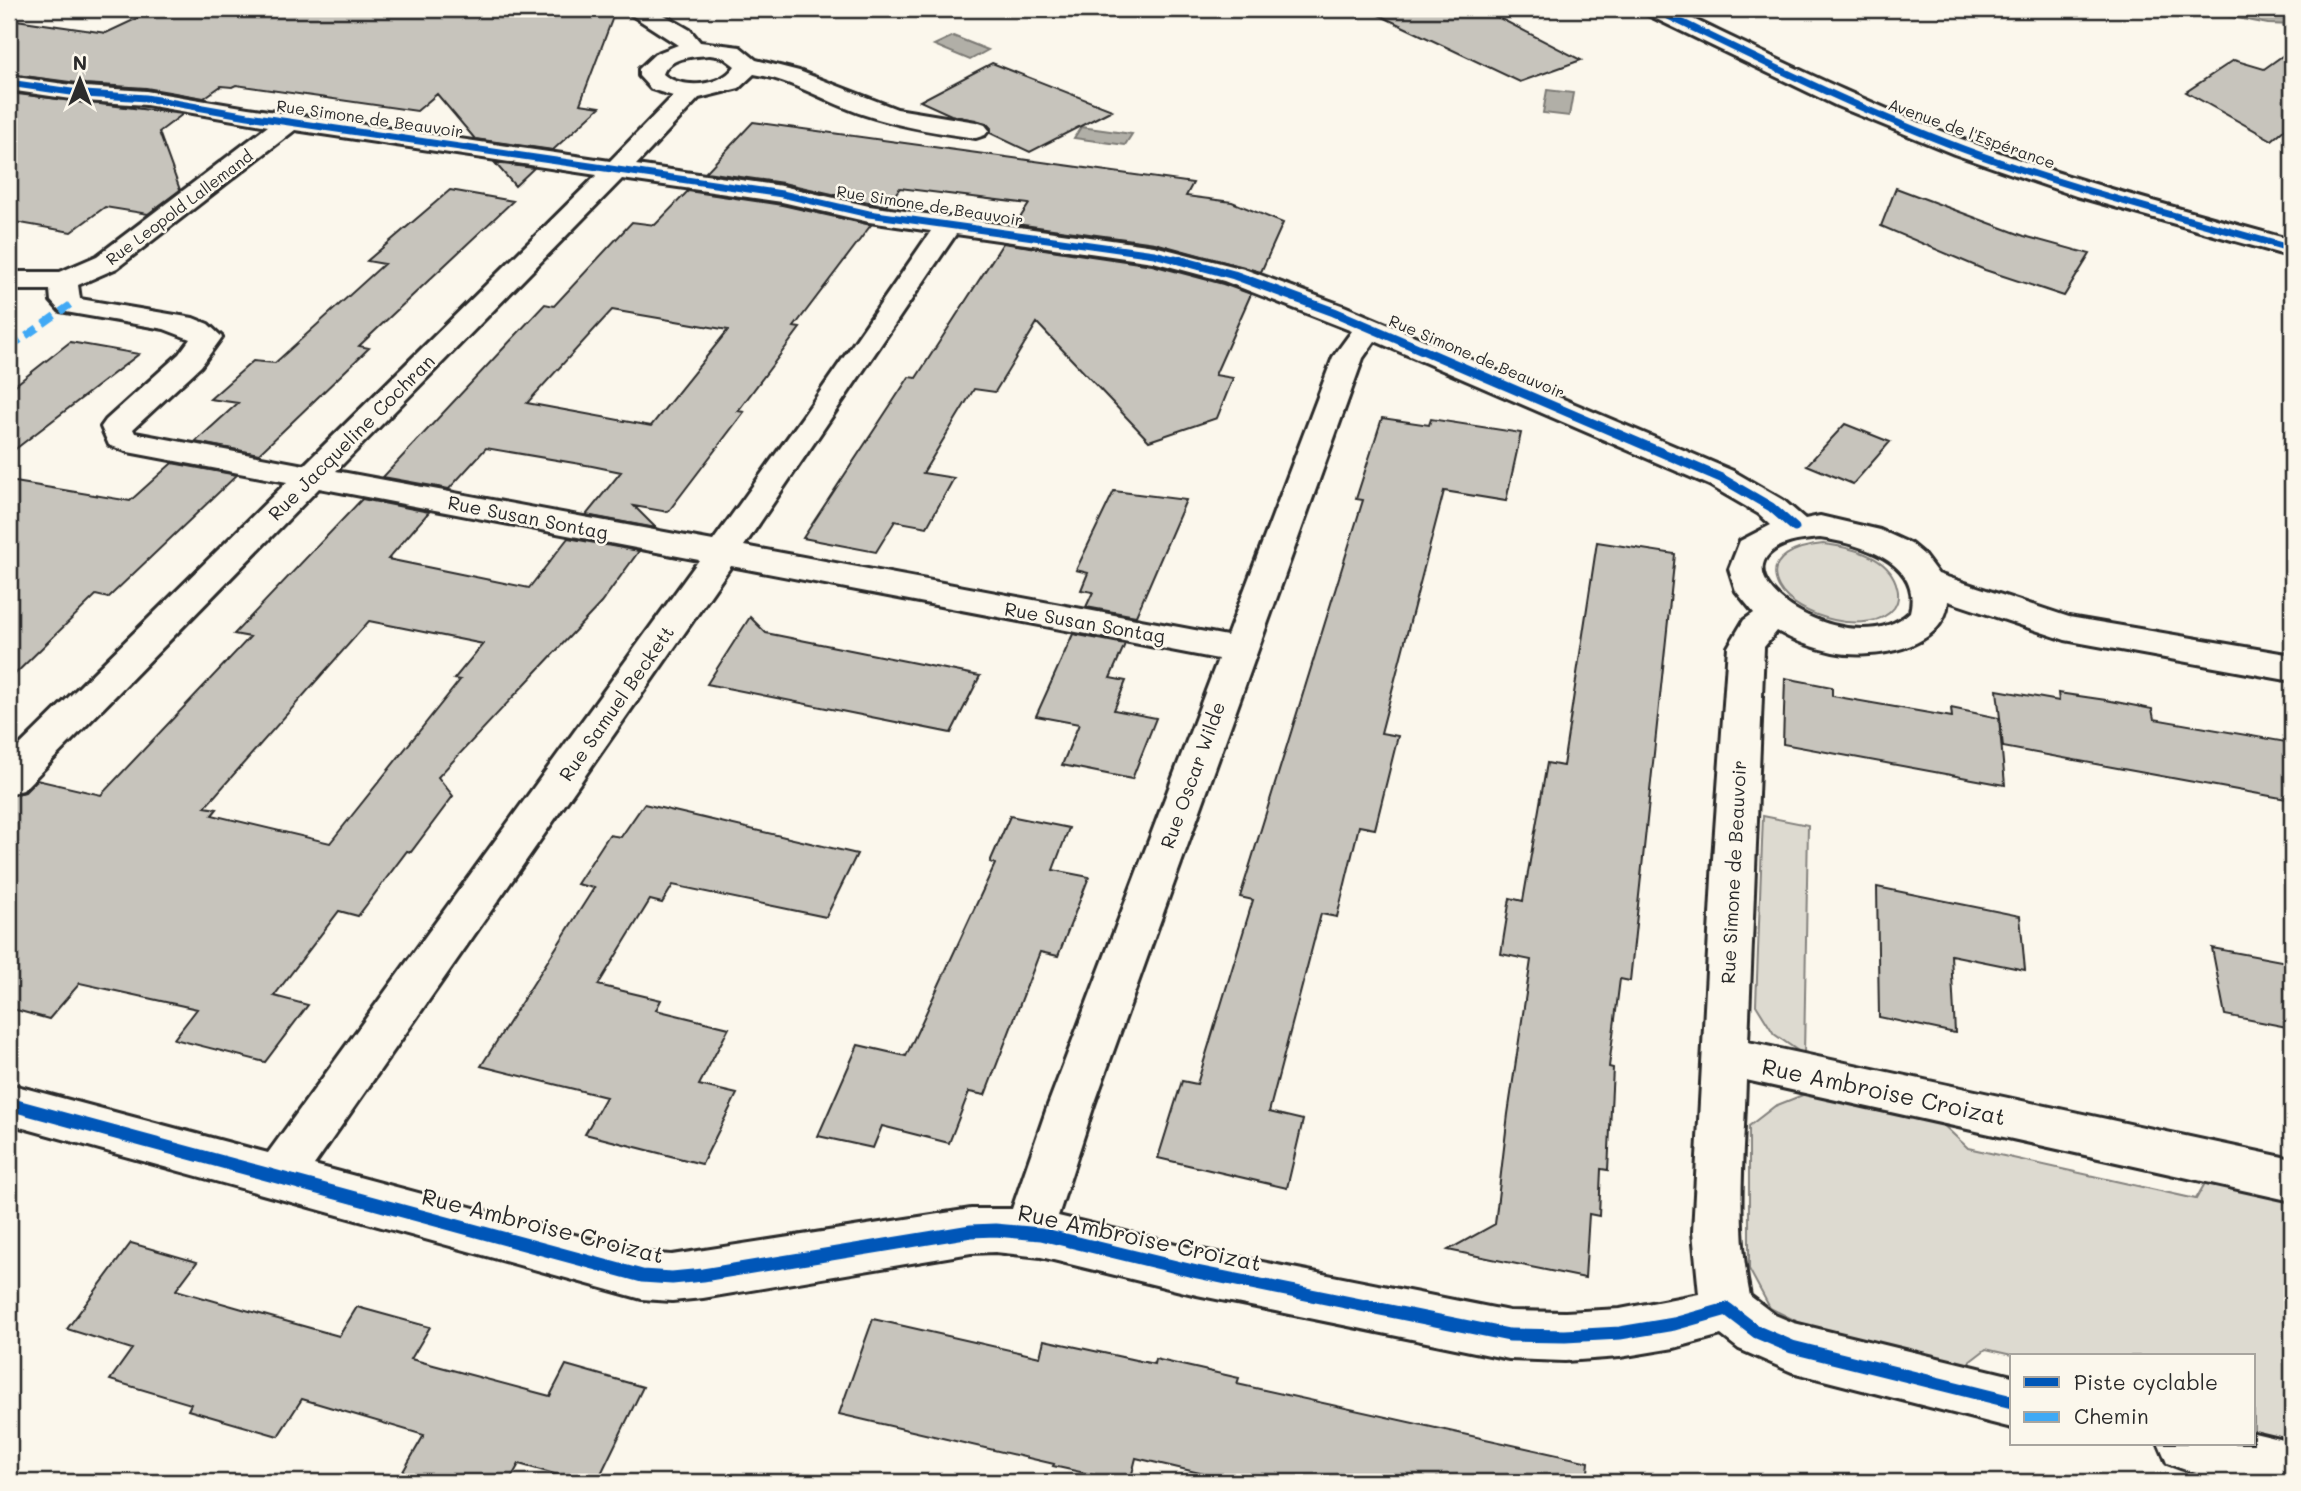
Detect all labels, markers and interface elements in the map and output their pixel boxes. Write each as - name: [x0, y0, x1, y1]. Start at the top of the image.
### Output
- north arrow: [46, 46, 116, 116]
- text: N: [73, 50, 87, 75]
- street label: Avenue de l'Espérance: [1886, 93, 2058, 173]
- street label: Rue Simone de Beauvoir: [275, 94, 465, 142]
- street label: Rue Leopold Lallemand: [101, 145, 257, 269]
- street label: Rue Simone de Beauvoir: [835, 180, 1025, 230]
- street label: Rue Simone de Beauvoir: [1386, 309, 1568, 403]
- street label: Rue Jacqueline Cochran: [262, 348, 440, 526]
- street label: Rue Susan Sontag: [446, 489, 610, 545]
- street label: Rue Susan Sontag: [1003, 596, 1167, 648]
- street label: Rue Samuel Beckett: [553, 620, 679, 786]
- street label: Rue Oscar Wilde: [1154, 698, 1230, 852]
- street label: Rue Simone de Beauvoir: [1715, 759, 1751, 985]
- street label: Rue Ambroise Croizat: [1759, 1050, 2009, 1132]
- street label: Rue Ambroise Croizat: [419, 1180, 667, 1270]
- street label: Rue Ambroise Croizat: [1015, 1196, 1265, 1278]
- legend: [2010, 1354, 2256, 1446]
- text: Piste cyclable: [2074, 1368, 2218, 1395]
- text: Chemin: [2074, 1402, 2149, 1429]

